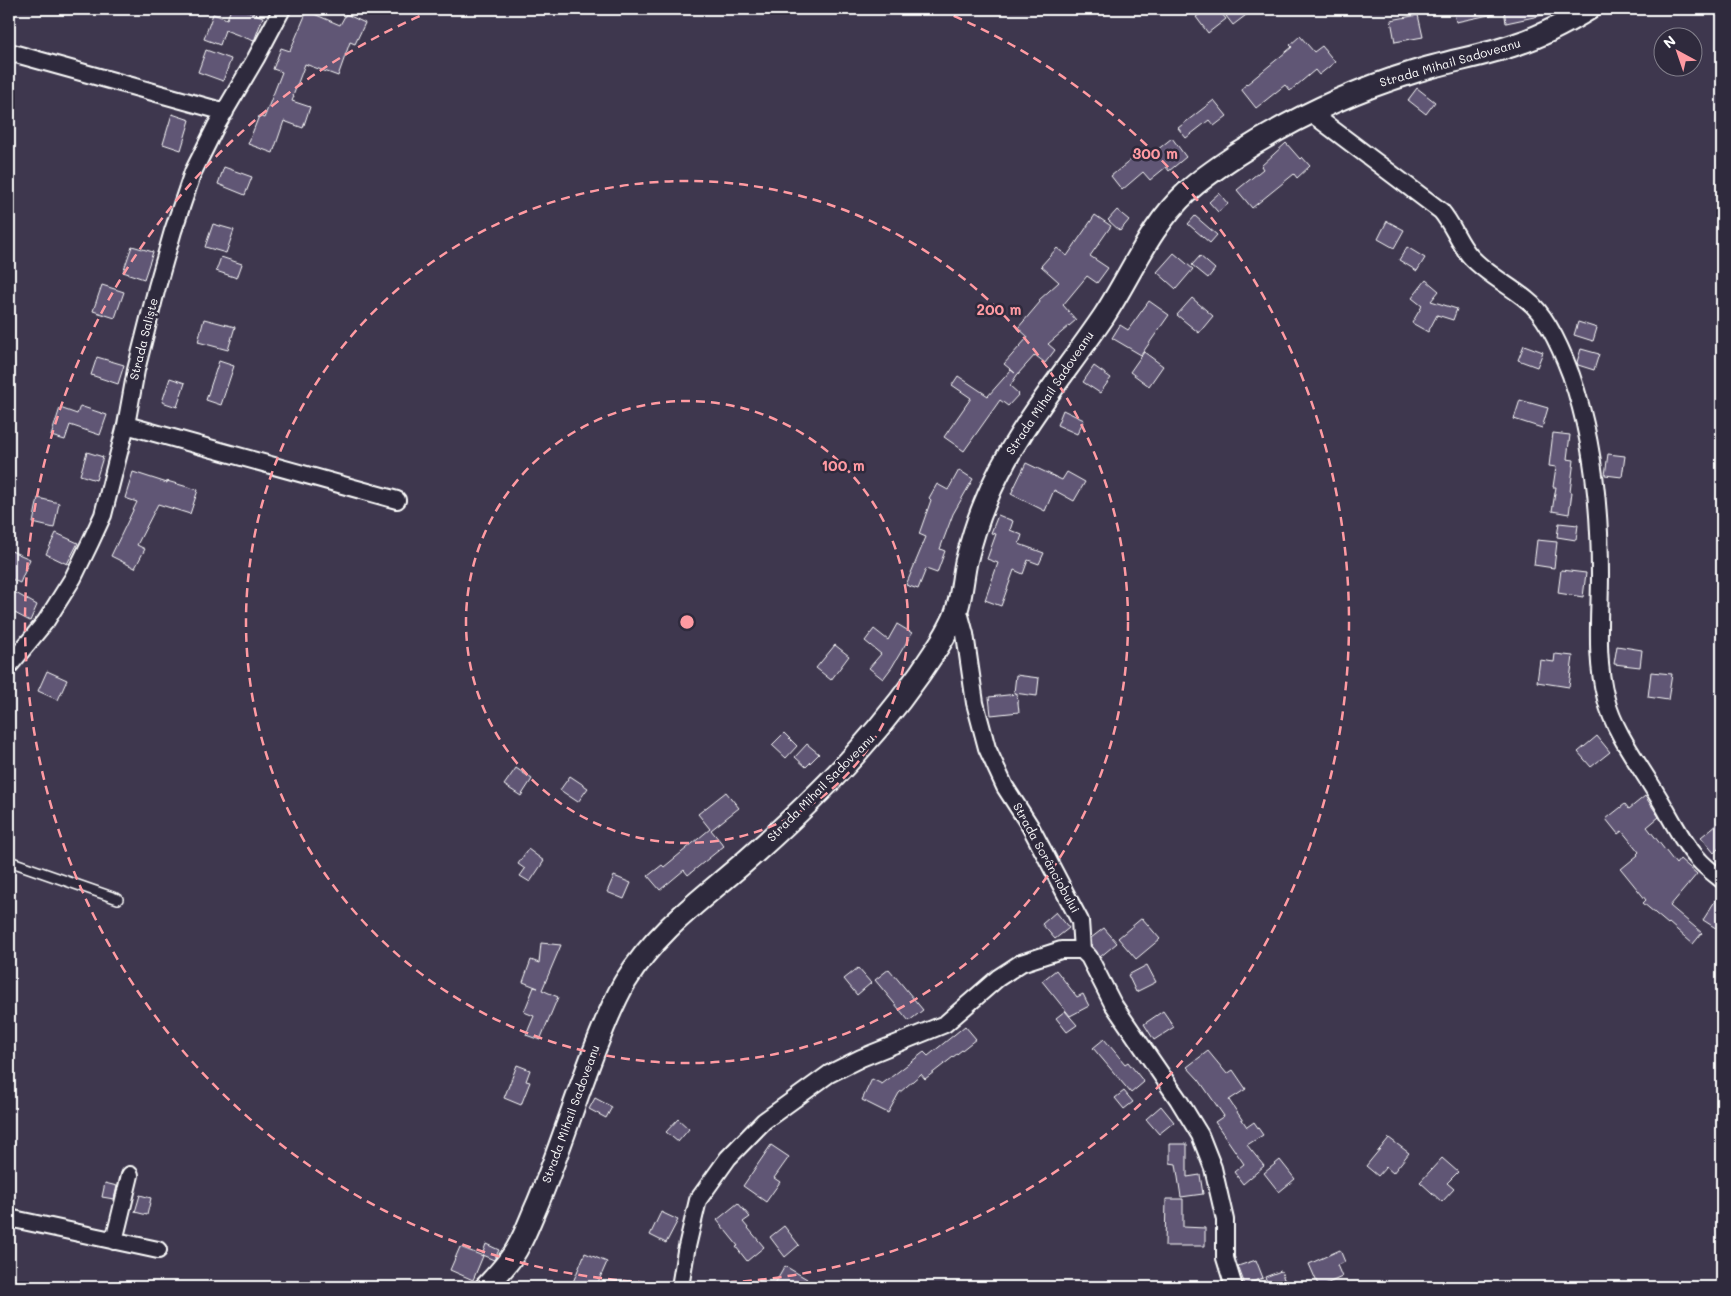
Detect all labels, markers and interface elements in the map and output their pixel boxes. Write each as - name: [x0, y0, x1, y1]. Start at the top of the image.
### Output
- north arrow: [1654, 28, 1704, 78]
- text: N: [1659, 31, 1680, 52]
- street label: Strada Mihail Sadoveanu: [1377, 34, 1522, 90]
- text: 300 m: [1132, 143, 1178, 163]
- street label: Strada Saliște: [125, 296, 161, 381]
- text: 200 m: [977, 299, 1022, 319]
- street label: Strada Mihail Sadoveanu: [1002, 327, 1097, 457]
- text: 100 m: [821, 455, 865, 475]
- centre of rings: [678, 613, 696, 631]
- street label: Strada Mihail Sadoveanu: [763, 730, 878, 845]
- street label: Strada Scrânciobului: [1010, 800, 1084, 916]
- street label: Strada Mihail Sadoveanu: [538, 1042, 603, 1185]

